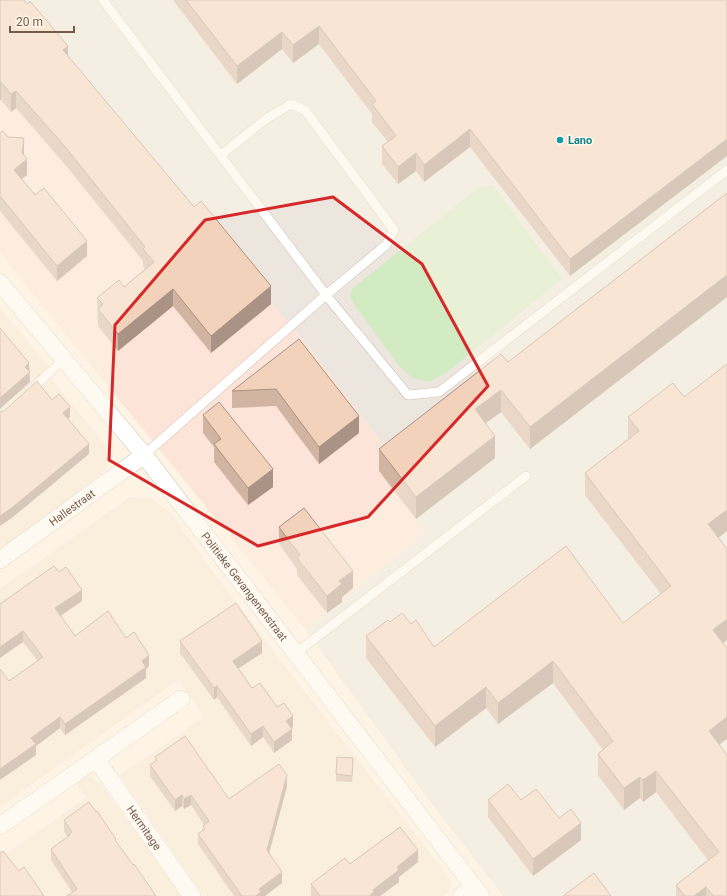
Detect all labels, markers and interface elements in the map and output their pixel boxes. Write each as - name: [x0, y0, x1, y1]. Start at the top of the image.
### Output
- scale bar: [10, 8, 74, 34]
- text: 20 m: [16, 15, 43, 29]
- place label: Lano: [568, 134, 592, 147]
- marker: Lano: [555, 135, 565, 145]
- street label: Hallestraat: [47, 487, 98, 529]
- street label: Politieke Gevangenenstraat: [198, 530, 290, 644]
- street label: Hermitage: [124, 803, 164, 853]

